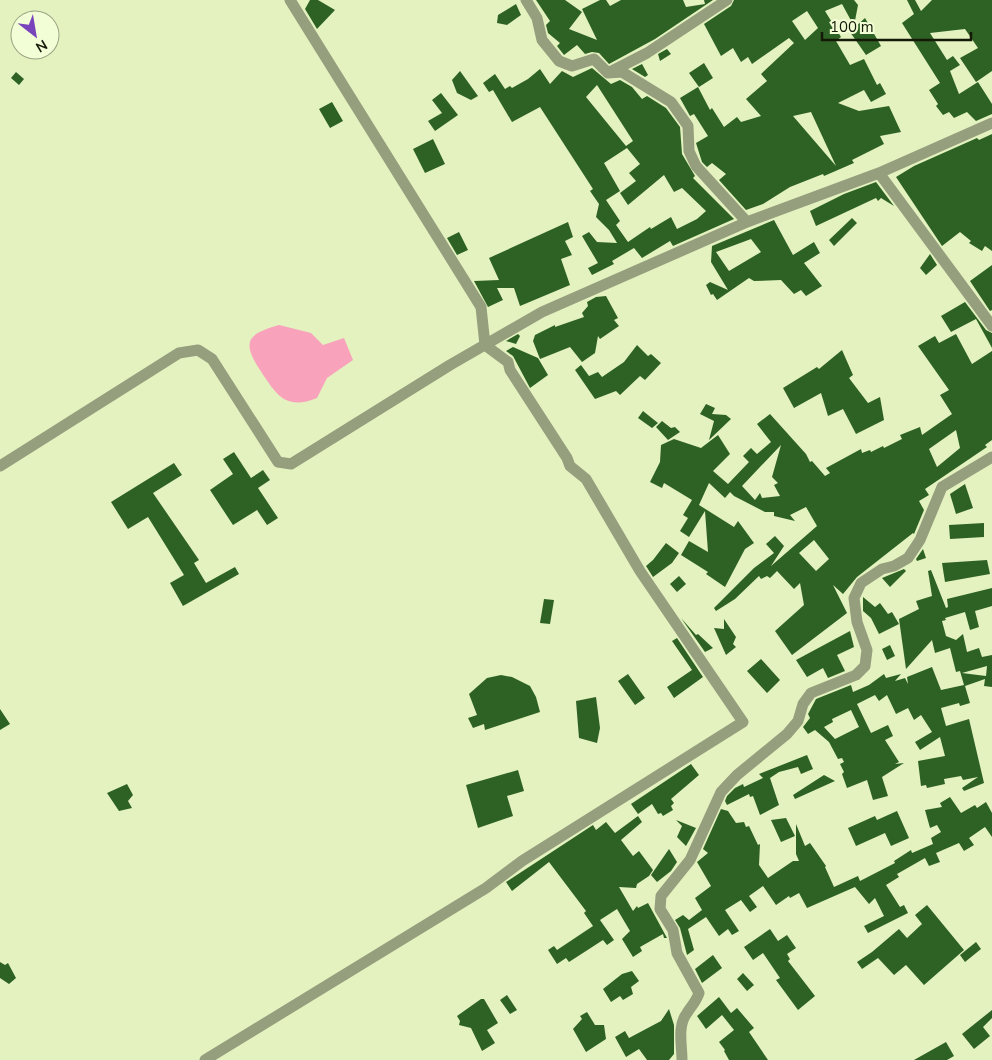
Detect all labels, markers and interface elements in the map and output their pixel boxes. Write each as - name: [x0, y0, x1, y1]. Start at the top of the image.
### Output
- north arrow: [10, 10, 60, 60]
- scale bar: [822, 10, 971, 42]
- text: 100 m: [830, 17, 874, 37]
- text: N: [32, 35, 51, 57]

